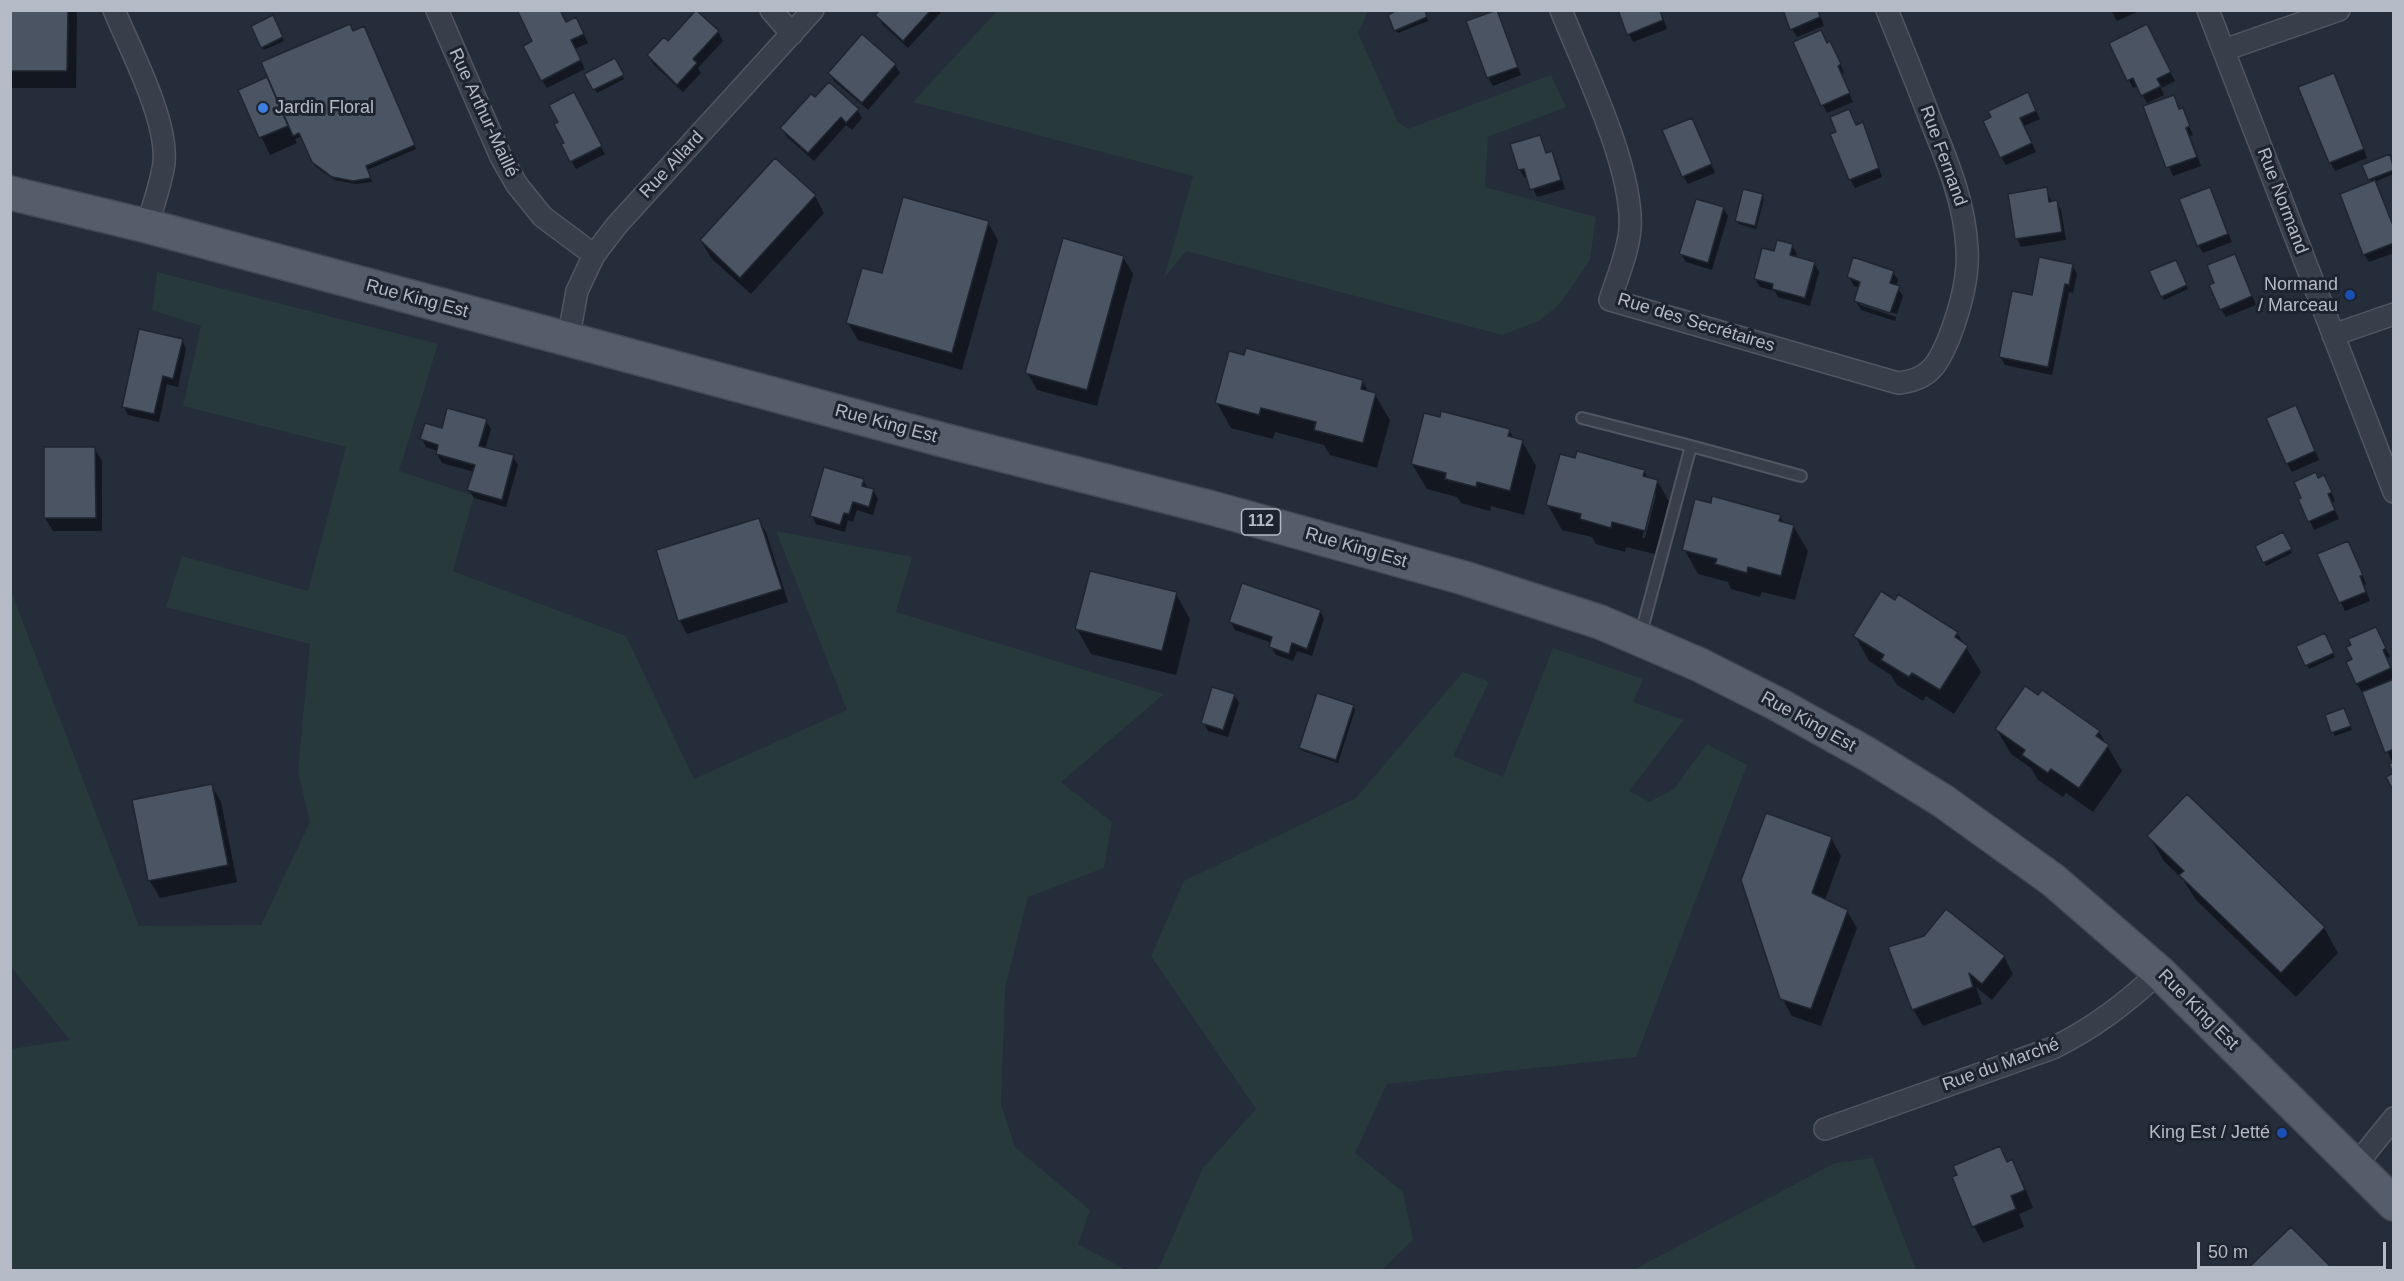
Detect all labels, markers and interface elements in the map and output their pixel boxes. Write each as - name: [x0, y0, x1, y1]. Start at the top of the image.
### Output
- street label: Rue Arthur-Maillé: [444, 45, 522, 181]
- place label: Jardin Floral: [275, 97, 374, 119]
- marker: Jardin Floral: [256, 101, 270, 115]
- street label: Rue Fernand: [1915, 103, 1971, 209]
- street label: Rue Allard: [635, 127, 709, 203]
- street label: Rue Normand: [2252, 145, 2312, 257]
- place label: Normand / Marceau: [2258, 274, 2338, 316]
- street label: Rue King Est: [363, 275, 471, 323]
- marker: Normand / Marceau: [2343, 288, 2357, 302]
- street label: Rue des Secrétaires: [1615, 289, 1777, 357]
- street label: Rue King Est: [832, 400, 940, 448]
- road number: 112: [1242, 509, 1280, 535]
- street label: Rue King Est: [1303, 523, 1409, 573]
- street label: Rue King Est: [1757, 687, 1859, 757]
- street label: Rue King Est: [2153, 965, 2243, 1055]
- street label: Rue du Marché: [1939, 1034, 2063, 1096]
- place label: King Est / Jetté: [2149, 1122, 2270, 1144]
- marker: King Est / Jetté: [2275, 1126, 2289, 1140]
- scale bar: [2200, 1230, 2389, 1268]
- text: 50 m: [2208, 1242, 2248, 1262]

